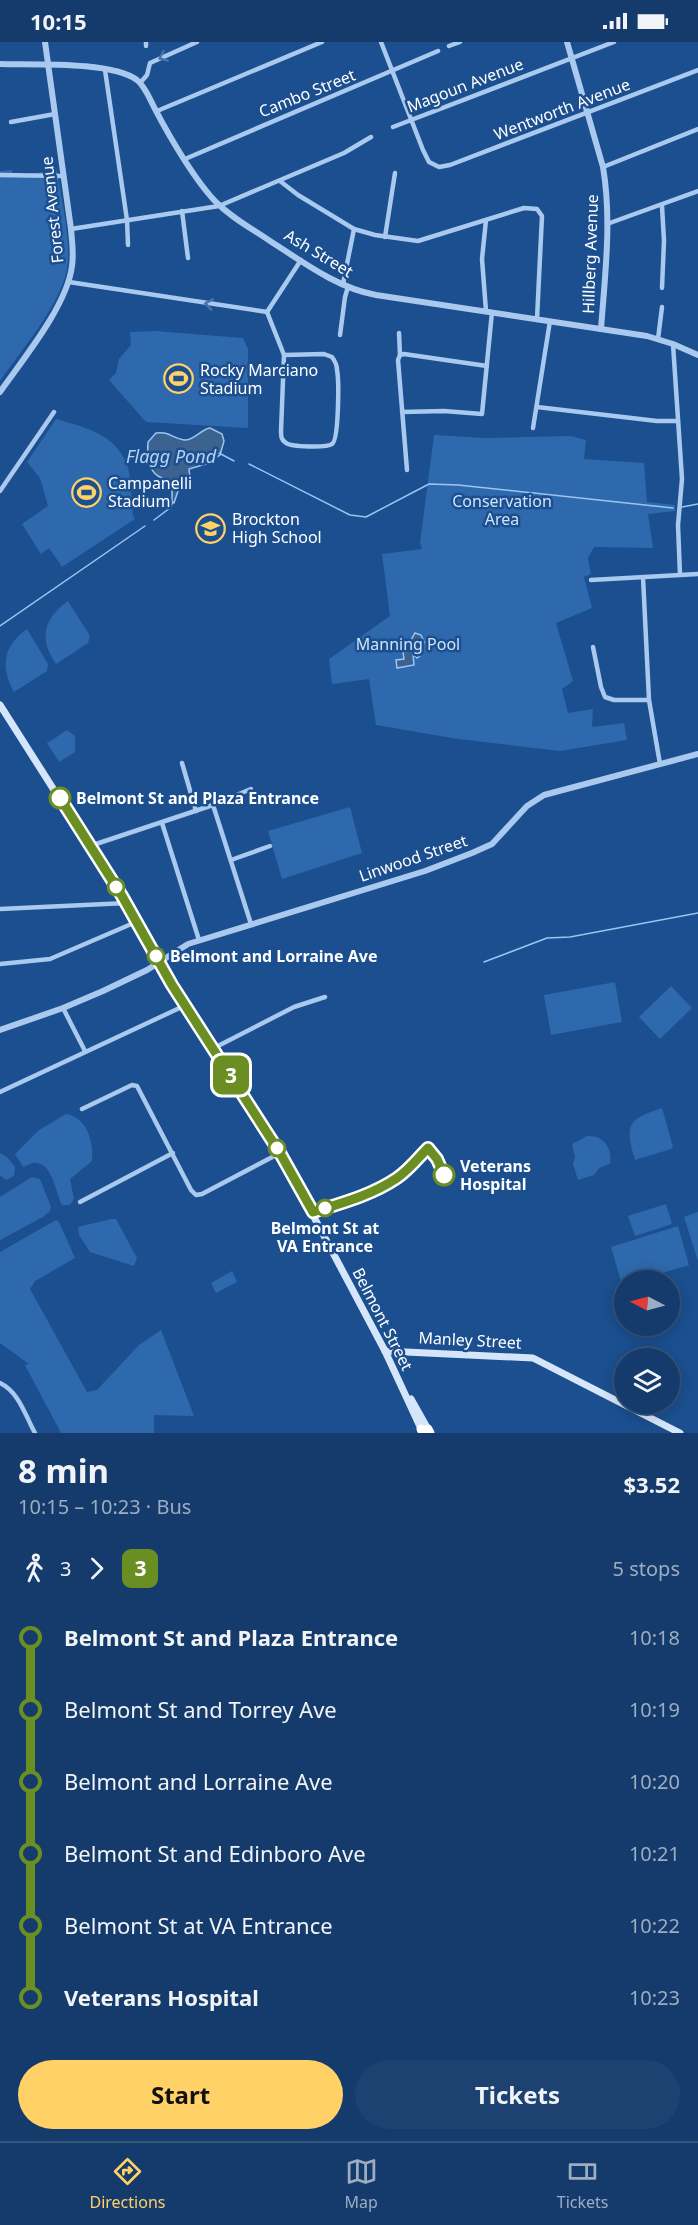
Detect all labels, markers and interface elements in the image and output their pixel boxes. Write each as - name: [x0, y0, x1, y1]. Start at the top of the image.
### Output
- text: 10:15: [30, 6, 87, 36]
- one-way arrow: [158, 50, 169, 62]
- street label: Magoun Avenue: [404, 53, 526, 117]
- street label: Cambo Street: [255, 64, 359, 122]
- street label: Wentworth Avenue: [491, 73, 633, 145]
- street label: Forest Avenue: [35, 156, 69, 264]
- street label: Hillberg Avenue: [577, 194, 603, 314]
- street label: Ash Street: [281, 224, 358, 282]
- one-way arrow: [205, 298, 214, 310]
- place label: Rocky Marciano Stadium: [200, 359, 318, 399]
- sports icon: Rocky Marciano Stadium: [163, 363, 195, 395]
- water label: Flagg Pond: [126, 444, 217, 468]
- place label: Campanelli Stadium: [108, 472, 192, 512]
- sports icon: Campanelli Stadium: [71, 476, 103, 508]
- park label: Conservation Area: [452, 490, 552, 530]
- place label: Brockton High School: [232, 508, 322, 548]
- school or university icon: Brockton High School: [195, 512, 227, 544]
- park label: Manning Pool: [356, 633, 460, 655]
- marker: Belmont St and Plaza Entrance: [49, 787, 71, 809]
- place label: Belmont St and Plaza Entrance: [76, 787, 319, 809]
- street label: Linwood Street: [356, 829, 470, 887]
- unlabelled marker: [107, 878, 125, 896]
- place label: Belmont and Lorraine Ave: [170, 945, 378, 967]
- marker: Belmont and Lorraine Ave: [147, 947, 165, 965]
- line badge: 3: [212, 1056, 250, 1094]
- text: 3: [225, 1061, 237, 1089]
- unlabelled marker: [268, 1139, 286, 1157]
- place label: Veterans Hospital: [460, 1155, 531, 1195]
- marker: Veterans Hospital: [433, 1164, 455, 1186]
- marker: Belmont St at VA Entrance: [316, 1199, 334, 1217]
- place label: Belmont St at VA Entrance: [271, 1217, 379, 1257]
- street label: Belmont Street: [348, 1264, 418, 1374]
- north arrow: [614, 1270, 680, 1336]
- map controls: [614, 1270, 680, 1414]
- street label: Manley Street: [418, 1326, 522, 1354]
- button: layers: [614, 1348, 680, 1414]
- text: 8 min: [18, 1448, 109, 1493]
- text: $3.52: [623, 1469, 680, 1499]
- text: 10:15 – 10:23 · Bus: [18, 1493, 191, 1520]
- icon: walk: [18, 1552, 51, 1585]
- icon: forward: [80, 1552, 113, 1585]
- text: 3: [134, 1554, 146, 1582]
- text: 3: [60, 1555, 71, 1582]
- text: 5 stops: [613, 1555, 680, 1582]
- text: Belmont St and Plaza Entrance: [64, 1622, 398, 1652]
- text: 10:18: [629, 1624, 680, 1651]
- text: Belmont St and Torrey Ave: [64, 1694, 337, 1724]
- text: 10:19: [629, 1696, 680, 1723]
- text: Belmont and Lorraine Ave: [64, 1766, 333, 1796]
- text: 10:20: [629, 1768, 680, 1795]
- text: Belmont St and Edinboro Ave: [64, 1838, 366, 1868]
- text: 10:21: [629, 1840, 680, 1867]
- text: Belmont St at VA Entrance: [64, 1910, 333, 1940]
- text: 10:22: [629, 1912, 680, 1939]
- text: Veterans Hospital: [64, 1982, 259, 2012]
- text: 10:23: [629, 1984, 680, 2011]
- button: Start: [18, 2060, 343, 2129]
- button: Tickets: [355, 2060, 680, 2129]
- tab: Directions: [90, 2155, 165, 2213]
- tab: Map: [344, 2155, 378, 2213]
- tab: Tickets: [557, 2155, 608, 2213]

